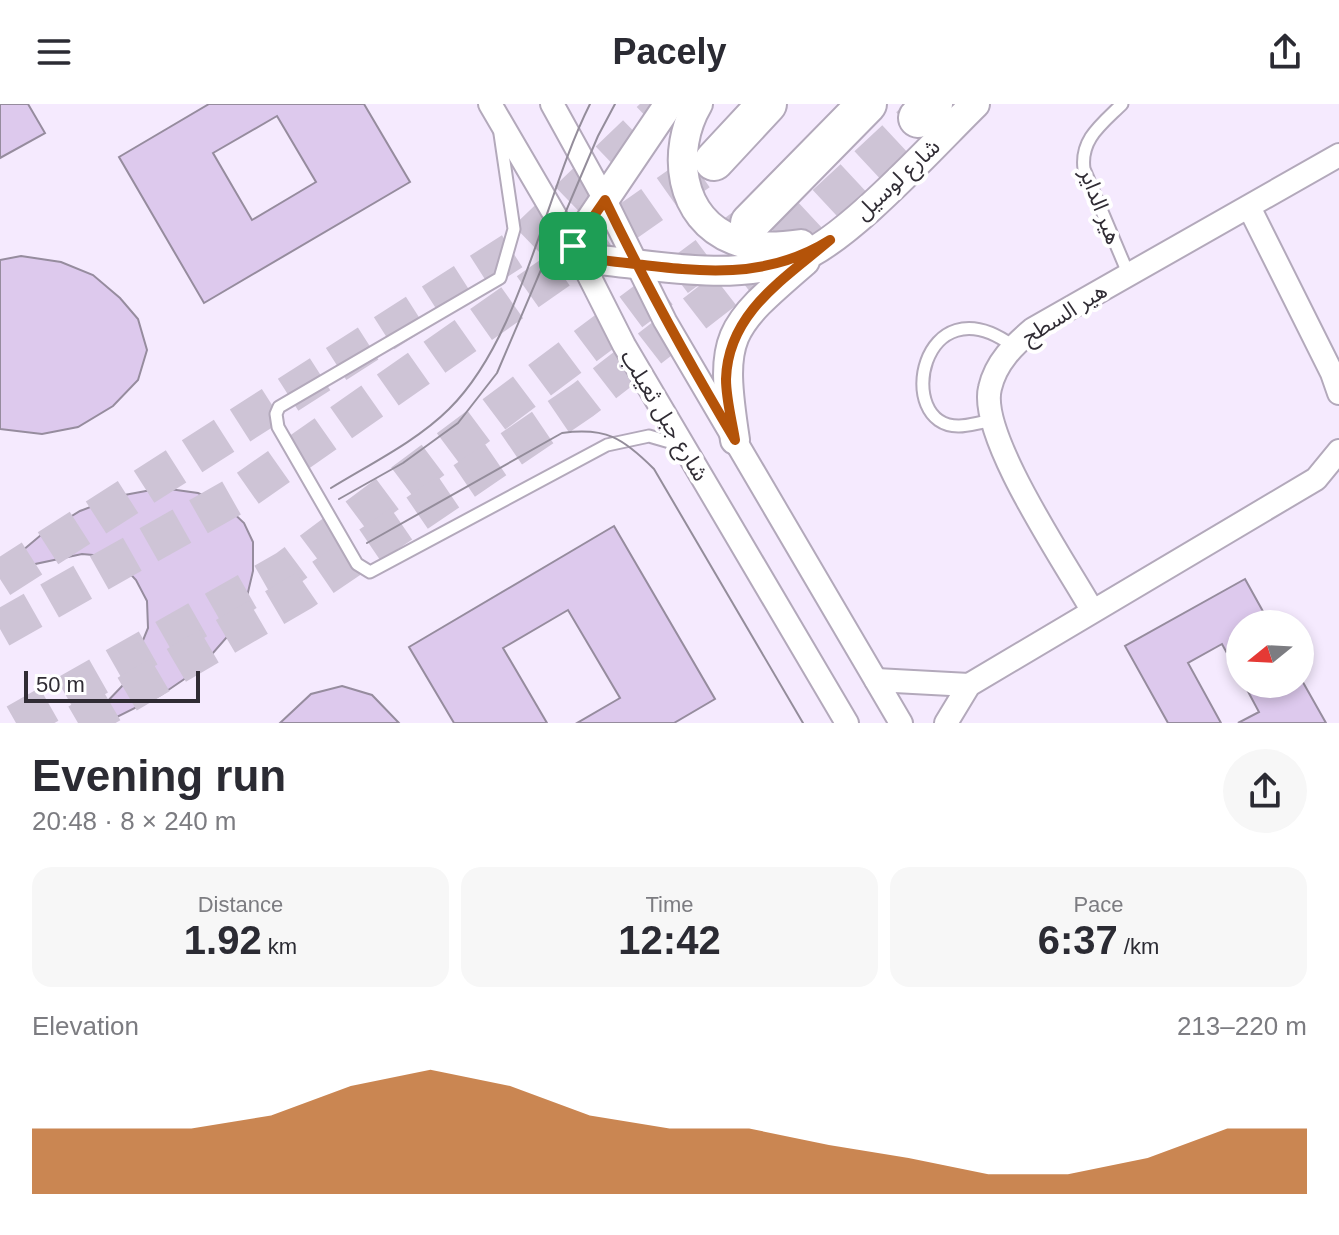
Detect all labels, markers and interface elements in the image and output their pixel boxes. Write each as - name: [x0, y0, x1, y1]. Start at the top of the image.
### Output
- icon: menu: [32, 30, 76, 74]
- icon: share: [1263, 30, 1307, 74]
- text: Pacely: [612, 31, 727, 72]
- street label: شارع لوسيل: [850, 134, 948, 228]
- street label: هير الداير: [1074, 164, 1126, 247]
- pin: [539, 212, 607, 280]
- icon: arrive: [551, 224, 595, 268]
- street label: هير السطح: [1017, 278, 1113, 353]
- street label: شارع جبل ثعيلب: [612, 345, 714, 487]
- north arrow: [1226, 610, 1314, 698]
- map controls: [1226, 610, 1314, 698]
- scale bar: [24, 667, 200, 703]
- text: 50 m: [36, 672, 85, 697]
- button: share: [1223, 749, 1307, 833]
- text: Evening run: [32, 751, 286, 800]
- text: 20:48 · 8 × 240 m: [32, 806, 237, 836]
- text: Distance: [198, 892, 283, 917]
- text: Time: [645, 892, 694, 917]
- text: Pace: [1073, 892, 1124, 917]
- text: 1.92: [184, 918, 262, 962]
- text: 12:42: [618, 918, 721, 962]
- text: 6:37: [1038, 918, 1118, 962]
- text: km: [262, 934, 297, 959]
- text: /km: [1118, 934, 1159, 959]
- text: Elevation: [32, 1011, 139, 1041]
- text: 213–220 m: [1177, 1011, 1307, 1041]

